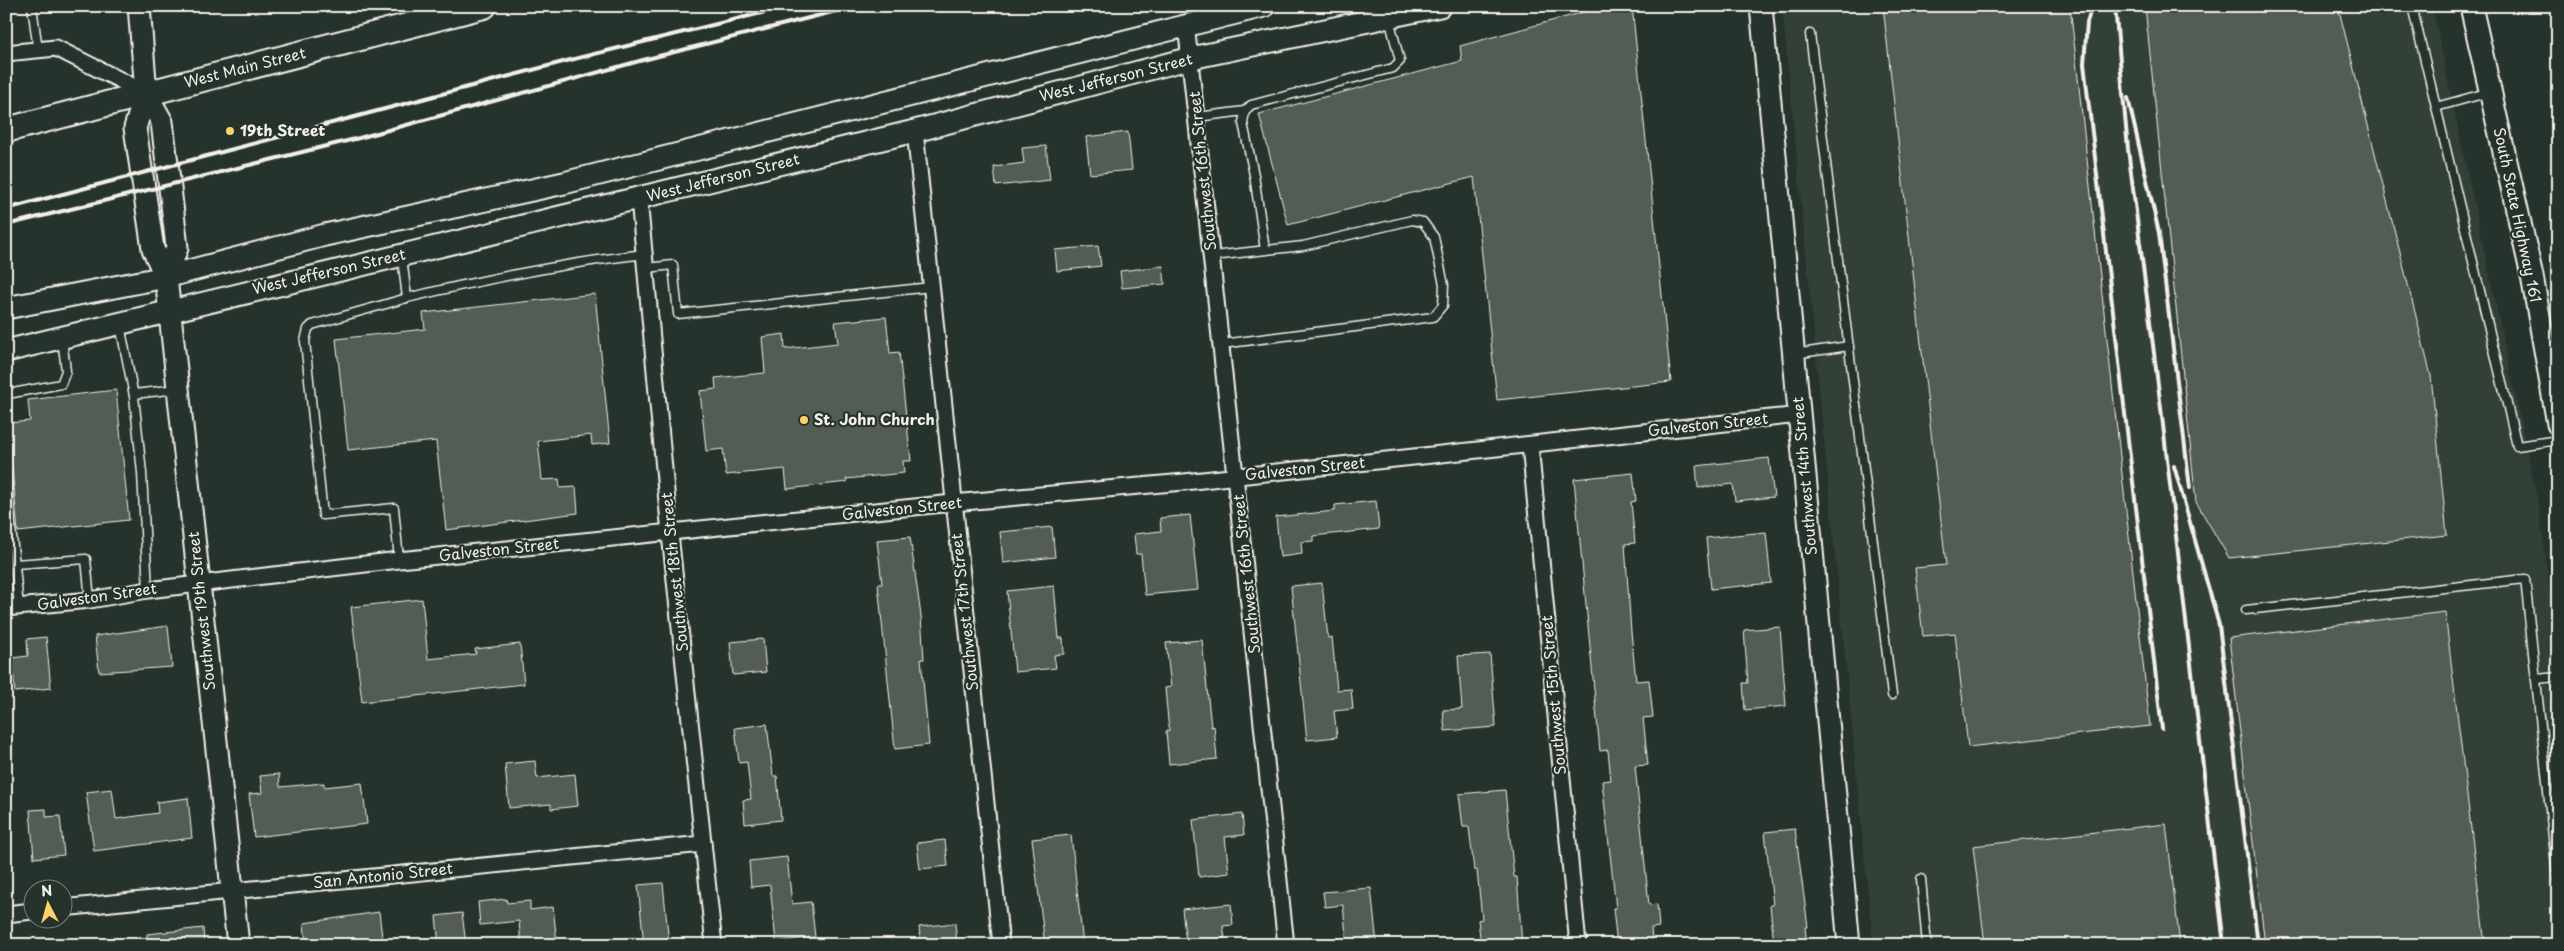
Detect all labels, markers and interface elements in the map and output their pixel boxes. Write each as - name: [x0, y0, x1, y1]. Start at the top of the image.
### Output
- street label: West Main Street: [181, 40, 308, 93]
- street label: West Jefferson Street: [1037, 46, 1195, 107]
- street label: Southwest 16th Street: [1182, 91, 1221, 252]
- place label: 19th Street: [240, 118, 326, 141]
- marker: 19th Street: [224, 125, 236, 137]
- street label: South State Highway 161: [2489, 125, 2548, 304]
- street label: West Jefferson Street: [644, 146, 802, 207]
- street label: West Jefferson Street: [250, 242, 408, 299]
- street label: Southwest 14th Street: [1785, 396, 1822, 556]
- street label: Galveston Street: [1647, 406, 1769, 441]
- place label: St. John Church: [814, 407, 935, 430]
- marker: St. John Church: [798, 414, 810, 426]
- street label: Galveston Street: [1244, 450, 1366, 485]
- street label: Galveston Street: [841, 490, 963, 525]
- street label: Southwest 18th Street: [654, 491, 693, 653]
- street label: Southwest 16th Street: [1226, 494, 1265, 655]
- street label: Southwest 19th Street: [181, 531, 220, 692]
- street label: Galveston Street: [438, 531, 560, 566]
- street label: Southwest 17th Street: [944, 532, 983, 692]
- street label: Galveston Street: [35, 576, 158, 615]
- street label: Southwest 15th Street: [1534, 614, 1571, 776]
- street label: San Antonio Street: [312, 856, 454, 893]
- north arrow: [22, 878, 72, 928]
- text: N: [40, 880, 53, 902]

